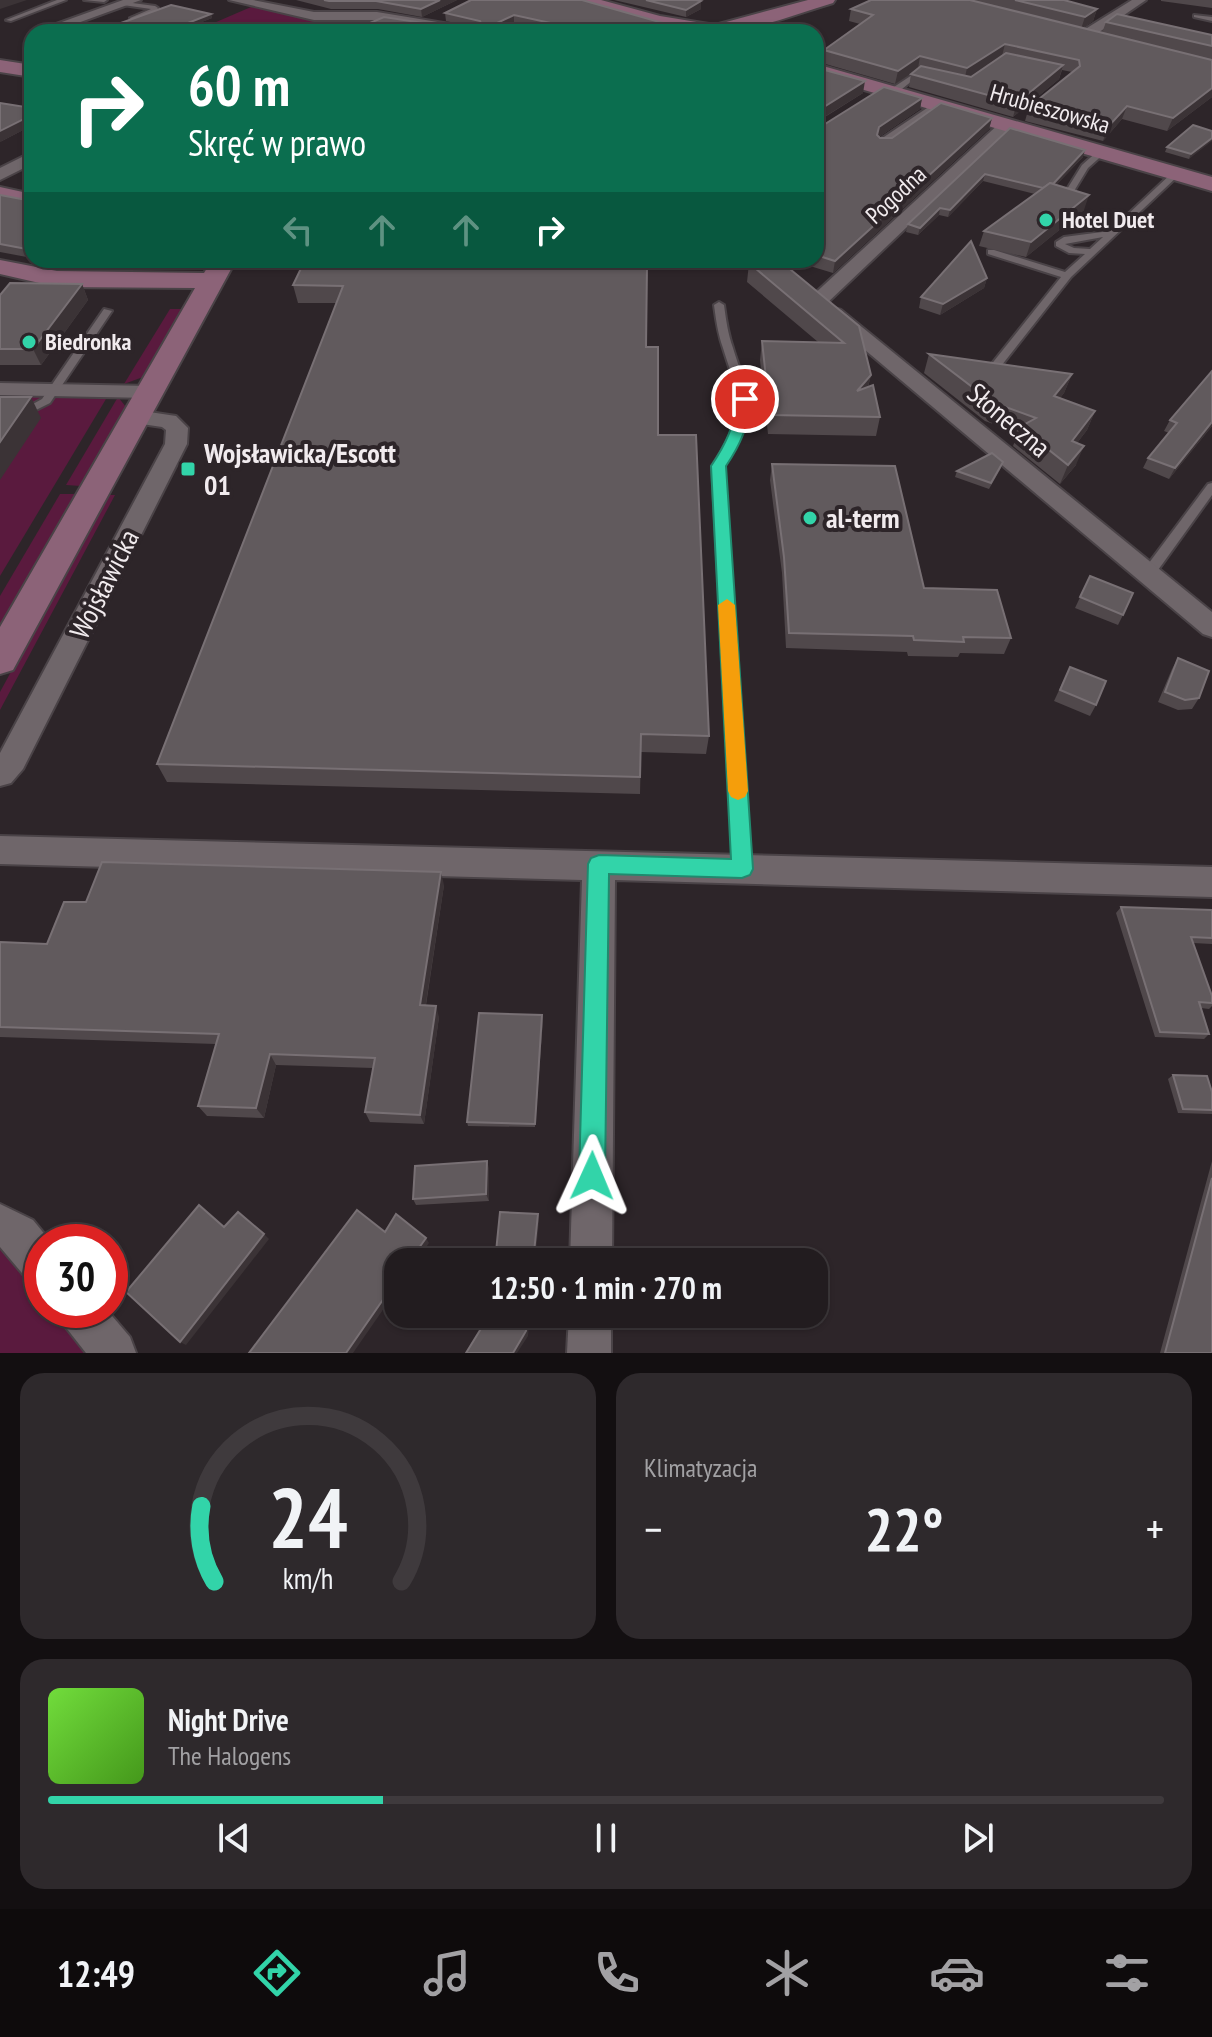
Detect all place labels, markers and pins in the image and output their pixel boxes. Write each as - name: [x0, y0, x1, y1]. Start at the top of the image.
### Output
- place label: Hotel Duet: [1062, 204, 1154, 235]
- marker: Hotel Duet: [1037, 211, 1055, 229]
- place label: Biedronka: [45, 326, 131, 357]
- marker: Biedronka: [20, 333, 38, 351]
- pin: [711, 365, 779, 433]
- place label: Wojsławicka/Escott 01: [203, 434, 396, 503]
- marker: Wojsławicka/Escott 01: [179, 460, 197, 478]
- place label: al-term: [826, 499, 900, 536]
- marker: al-term: [801, 509, 819, 527]

